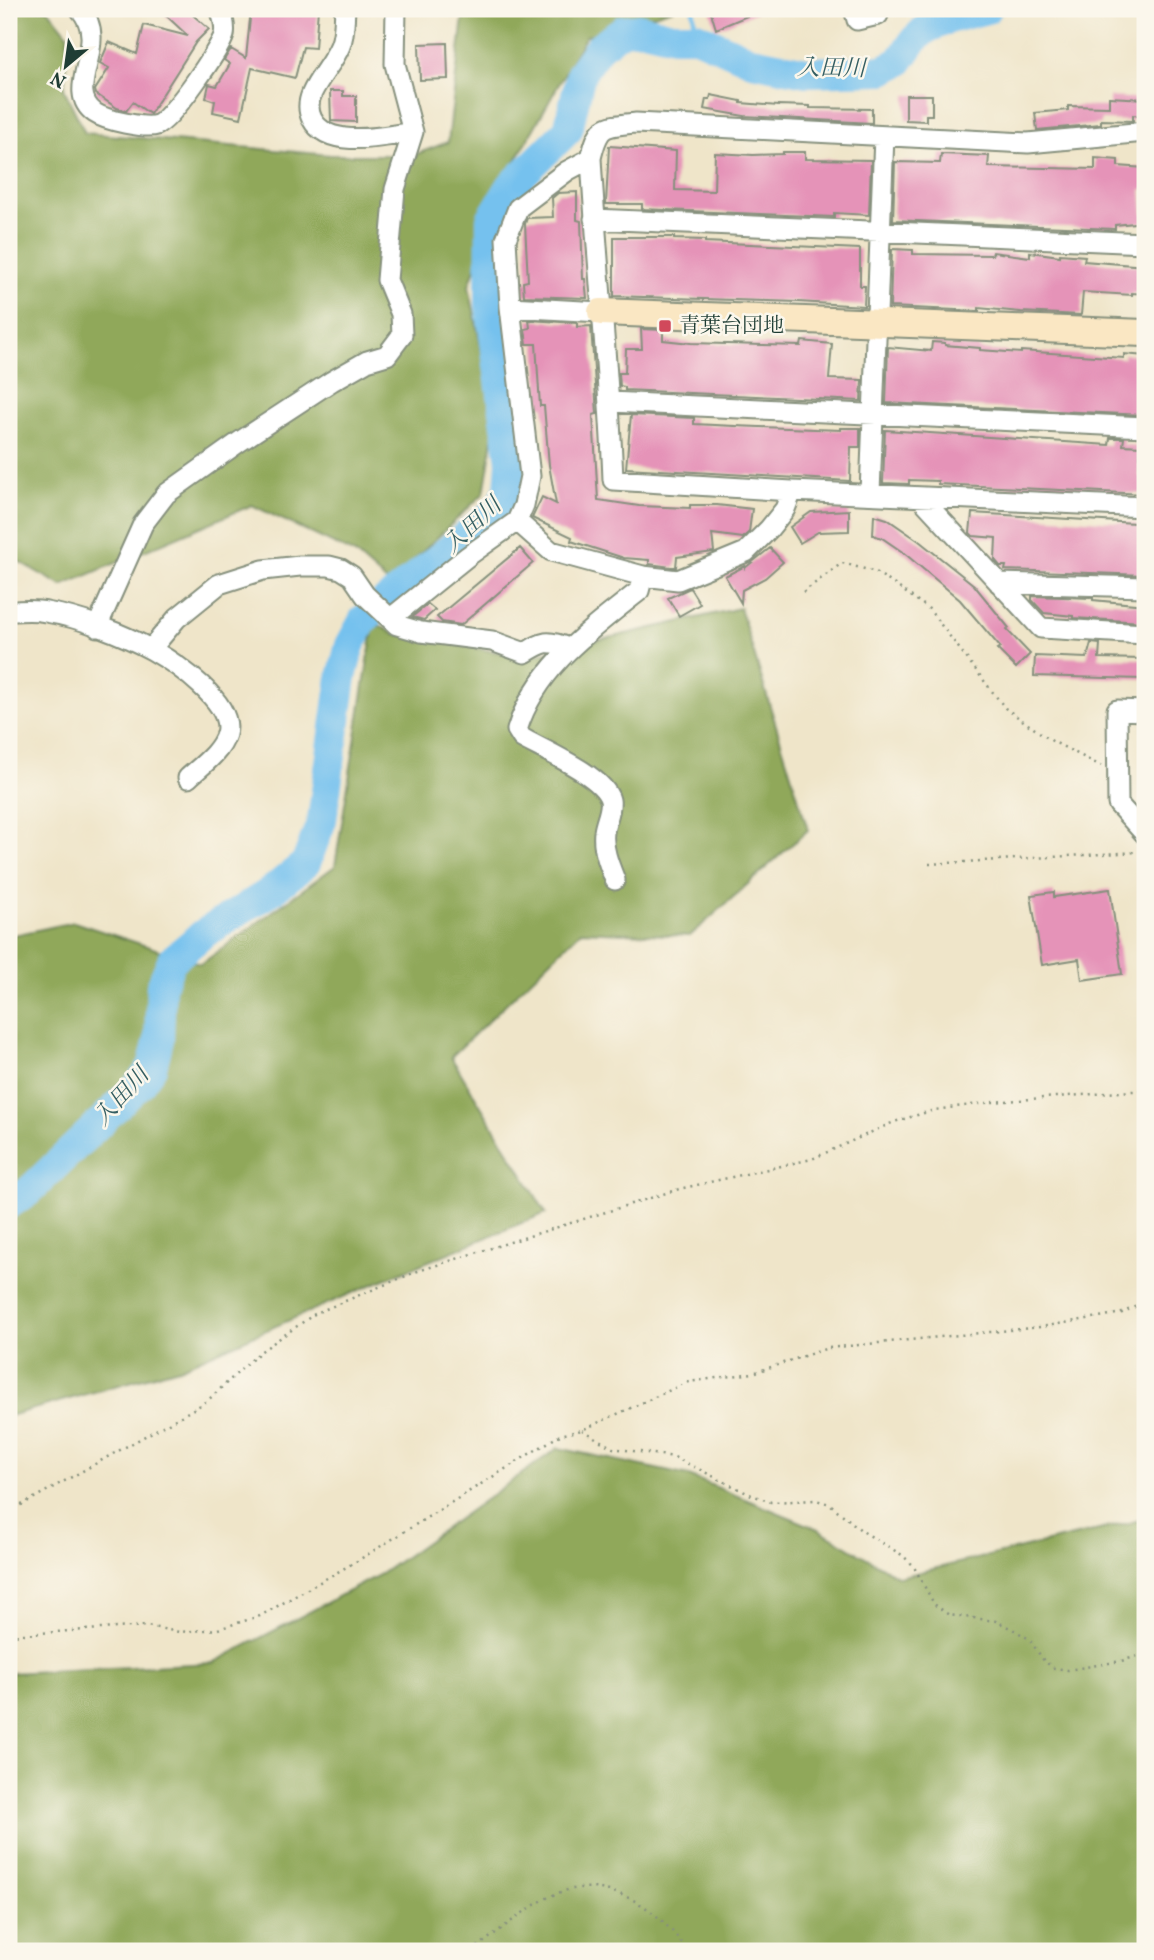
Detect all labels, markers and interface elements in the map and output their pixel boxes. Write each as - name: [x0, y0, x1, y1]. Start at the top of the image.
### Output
- north arrow: [32, 32, 102, 102]
- water label: 入田川: [796, 52, 869, 86]
- text: N: [46, 64, 71, 94]
- place label: 青葉台団地: [679, 312, 784, 341]
- marker: 青葉台団地: [657, 318, 673, 334]
- water label: 入田川: [437, 489, 511, 561]
- water label: 入田川: [87, 1058, 159, 1133]

